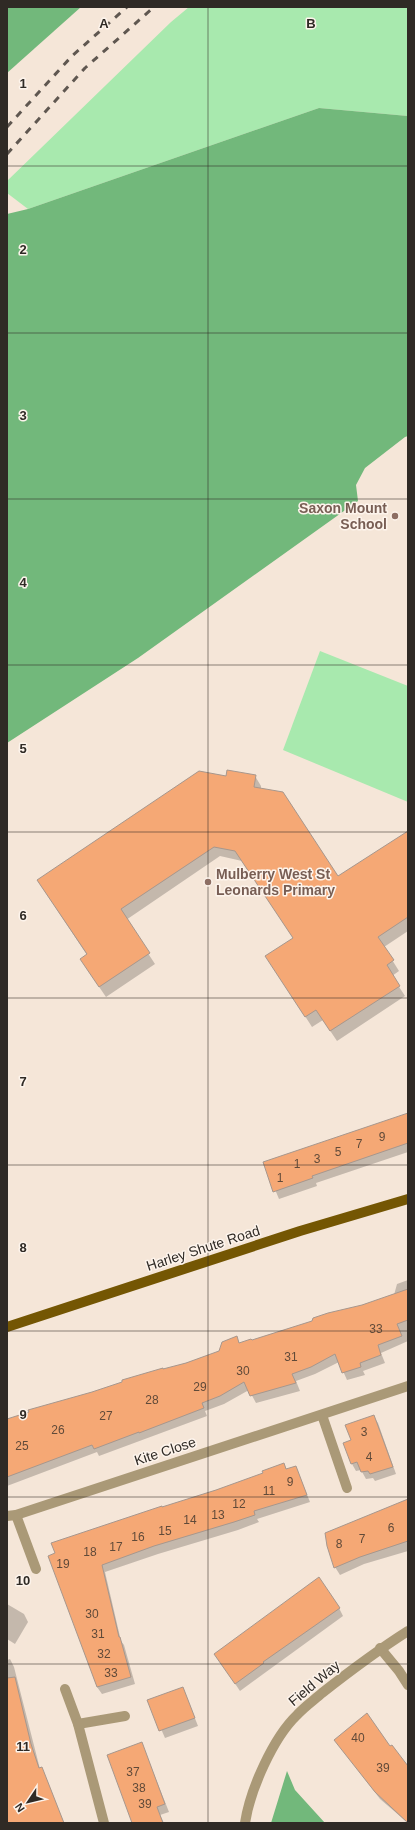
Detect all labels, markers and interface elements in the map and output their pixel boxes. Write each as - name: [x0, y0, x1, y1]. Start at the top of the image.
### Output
- text: A: [99, 16, 109, 31]
- text: B: [306, 16, 316, 31]
- text: 1: [19, 76, 27, 91]
- text: 2: [19, 242, 27, 257]
- text: 3: [19, 408, 27, 423]
- place label: Saxon Mount School: [299, 500, 387, 532]
- marker: Saxon Mount School: [390, 511, 400, 521]
- text: 4: [19, 575, 27, 590]
- text: 5: [19, 741, 27, 756]
- place label: Mulberry West St Leonards Primary: [216, 866, 335, 898]
- marker: Mulberry West St Leonards Primary: [203, 877, 213, 887]
- text: 6: [19, 908, 27, 923]
- text: 7: [19, 1074, 27, 1089]
- house number: 9: [379, 1130, 386, 1144]
- house number: 7: [356, 1137, 363, 1151]
- house number: 5: [335, 1145, 342, 1159]
- house number: 3: [314, 1152, 321, 1166]
- house number: 1: [294, 1157, 301, 1171]
- house number: 1: [277, 1171, 284, 1185]
- street label: Harley Shute Road: [144, 1222, 262, 1274]
- text: 8: [19, 1240, 27, 1255]
- house number: 33: [369, 1322, 383, 1336]
- house number: 31: [284, 1350, 298, 1364]
- house number: 30: [236, 1364, 250, 1378]
- house number: 29: [193, 1380, 207, 1394]
- house number: 28: [145, 1393, 159, 1407]
- text: 9: [19, 1407, 27, 1422]
- house number: 27: [99, 1409, 113, 1423]
- house number: 26: [51, 1423, 65, 1437]
- house number: 3: [361, 1425, 368, 1439]
- street label: Kite Close: [132, 1433, 198, 1468]
- house number: 25: [15, 1439, 29, 1453]
- house number: 4: [366, 1450, 373, 1464]
- house number: 9: [287, 1475, 294, 1489]
- house number: 11: [263, 1484, 276, 1498]
- house number: 12: [232, 1497, 246, 1511]
- house number: 13: [211, 1508, 225, 1522]
- house number: 14: [183, 1513, 197, 1527]
- house number: 6: [388, 1521, 395, 1535]
- house number: 15: [158, 1524, 172, 1538]
- house number: 16: [131, 1530, 145, 1544]
- house number: 7: [359, 1532, 366, 1546]
- house number: 8: [336, 1537, 343, 1551]
- house number: 17: [109, 1540, 123, 1554]
- house number: 18: [83, 1545, 97, 1559]
- house number: 19: [56, 1557, 70, 1571]
- text: 10: [16, 1573, 30, 1588]
- house number: 30: [85, 1607, 99, 1621]
- house number: 31: [91, 1627, 105, 1641]
- house number: 32: [97, 1647, 111, 1661]
- street label: Field Way: [285, 1657, 343, 1709]
- house number: 33: [104, 1666, 118, 1680]
- house number: 40: [351, 1731, 365, 1745]
- text: 11: [16, 1739, 30, 1754]
- house number: 39: [376, 1761, 390, 1775]
- house number: 37: [126, 1765, 140, 1779]
- house number: 38: [132, 1781, 146, 1795]
- north arrow: [8, 1782, 48, 1822]
- house number: 39: [138, 1797, 152, 1811]
- text: N: [13, 1801, 27, 1814]

